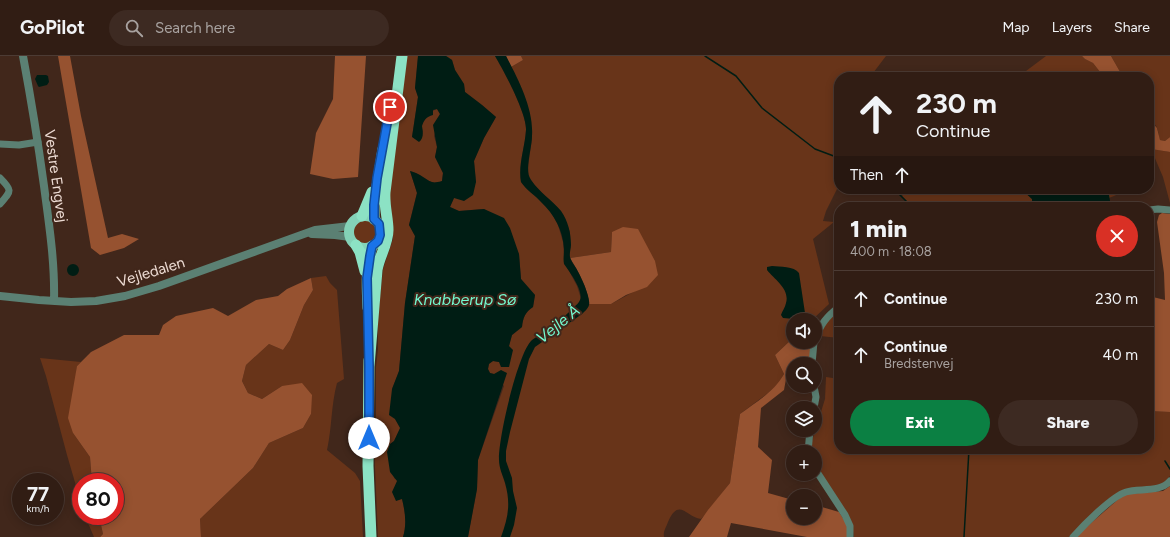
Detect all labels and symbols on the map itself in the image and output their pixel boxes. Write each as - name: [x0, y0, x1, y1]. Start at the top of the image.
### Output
- pin: [373, 90, 407, 124]
- street label: Vestre Engvej: [41, 128, 71, 224]
- street label: Vejledalen: [115, 253, 187, 291]
- water label: Knabberup Sø: [414, 290, 517, 309]
- water label: Vejle Å: [532, 301, 584, 347]
- position arrow: [348, 417, 390, 459]
- speed limit sign: 80: [72, 473, 124, 525]

